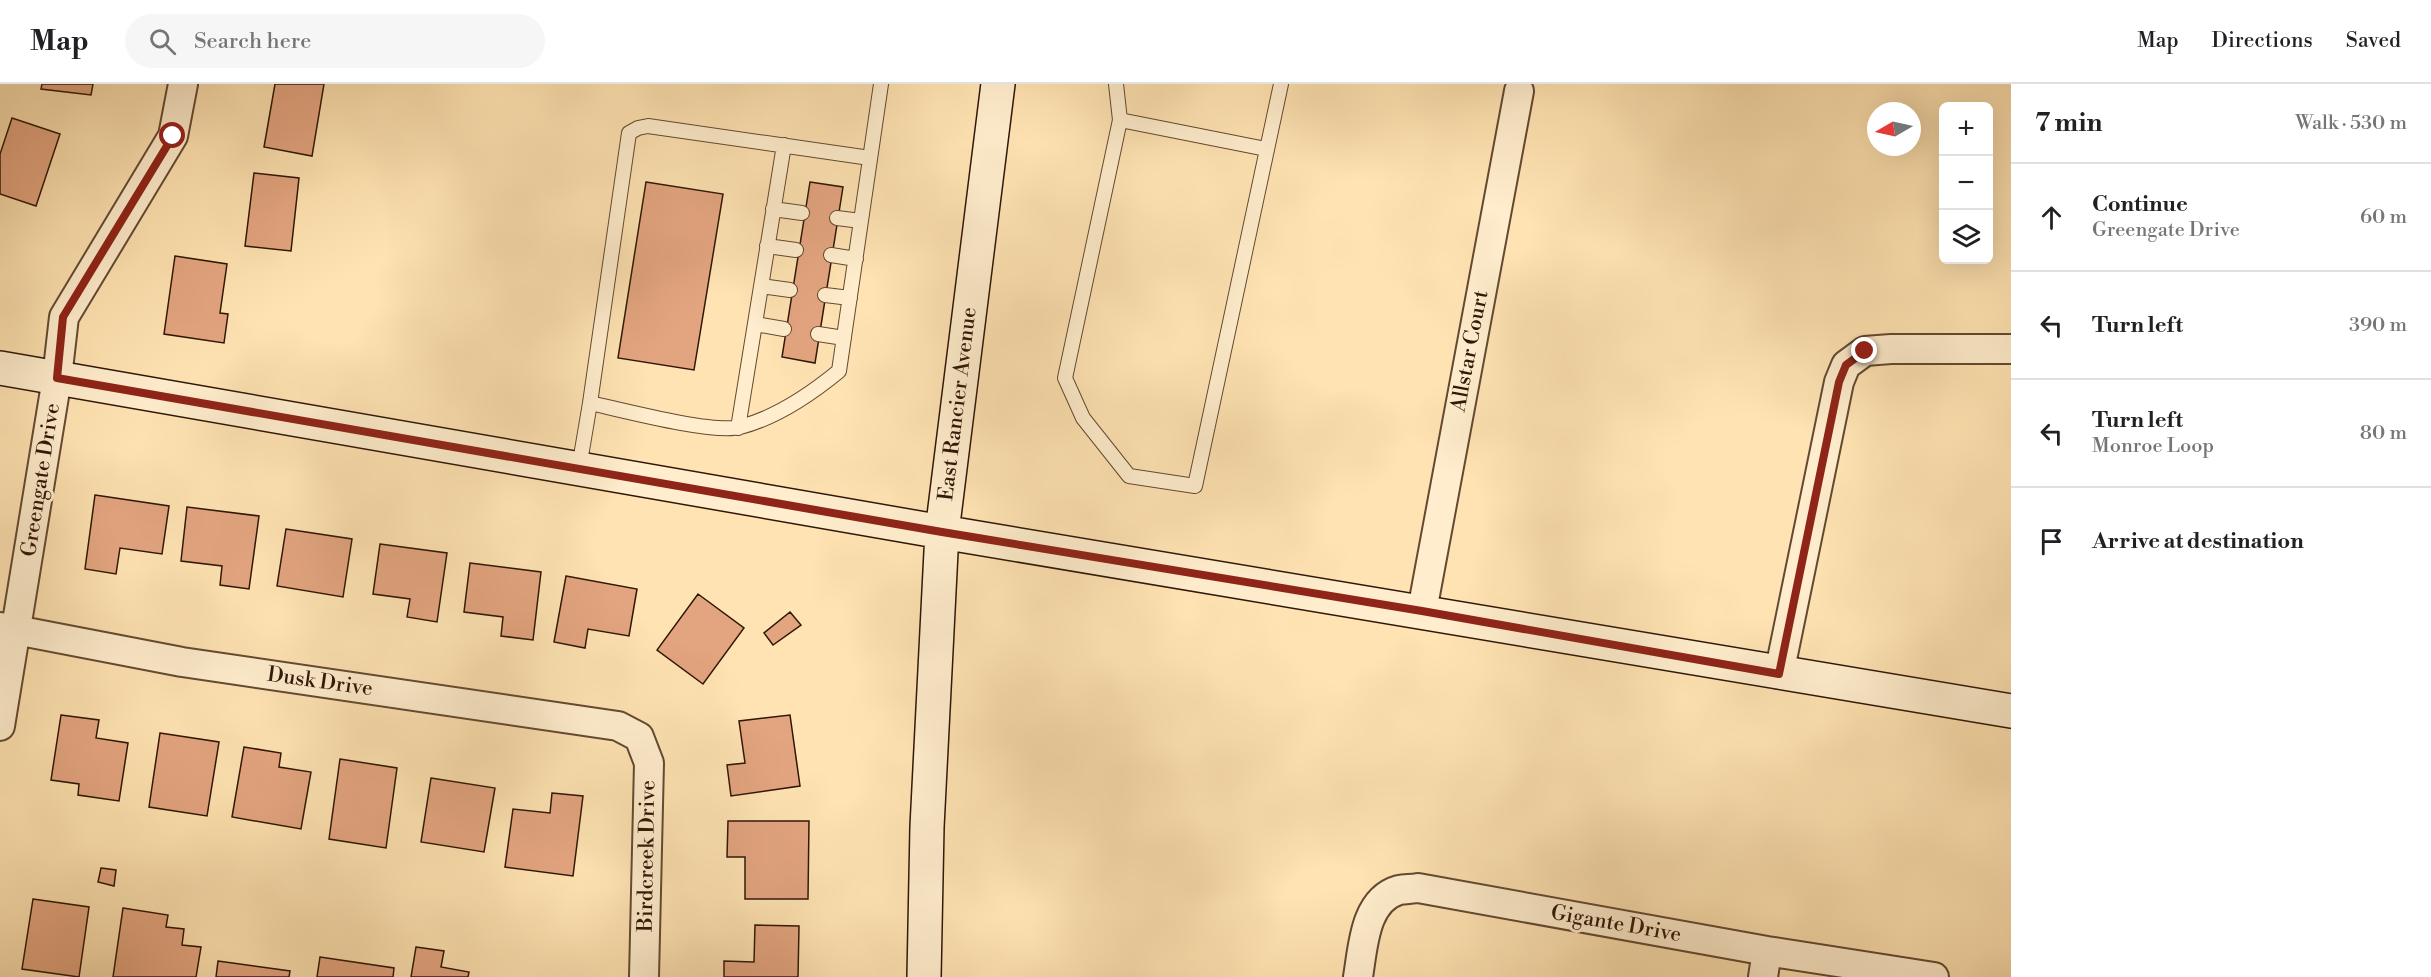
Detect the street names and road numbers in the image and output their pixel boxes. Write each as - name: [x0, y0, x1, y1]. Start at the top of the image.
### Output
- street label: Allstar Court: [1445, 287, 1495, 415]
- street label: East Rancier Avenue: [933, 306, 983, 502]
- street label: Greengate Drive: [16, 401, 66, 559]
- street label: Dusk Drive: [266, 662, 374, 702]
- street label: Birdcreek Drive: [633, 780, 661, 933]
- street label: Gigante Drive: [1549, 900, 1683, 948]

